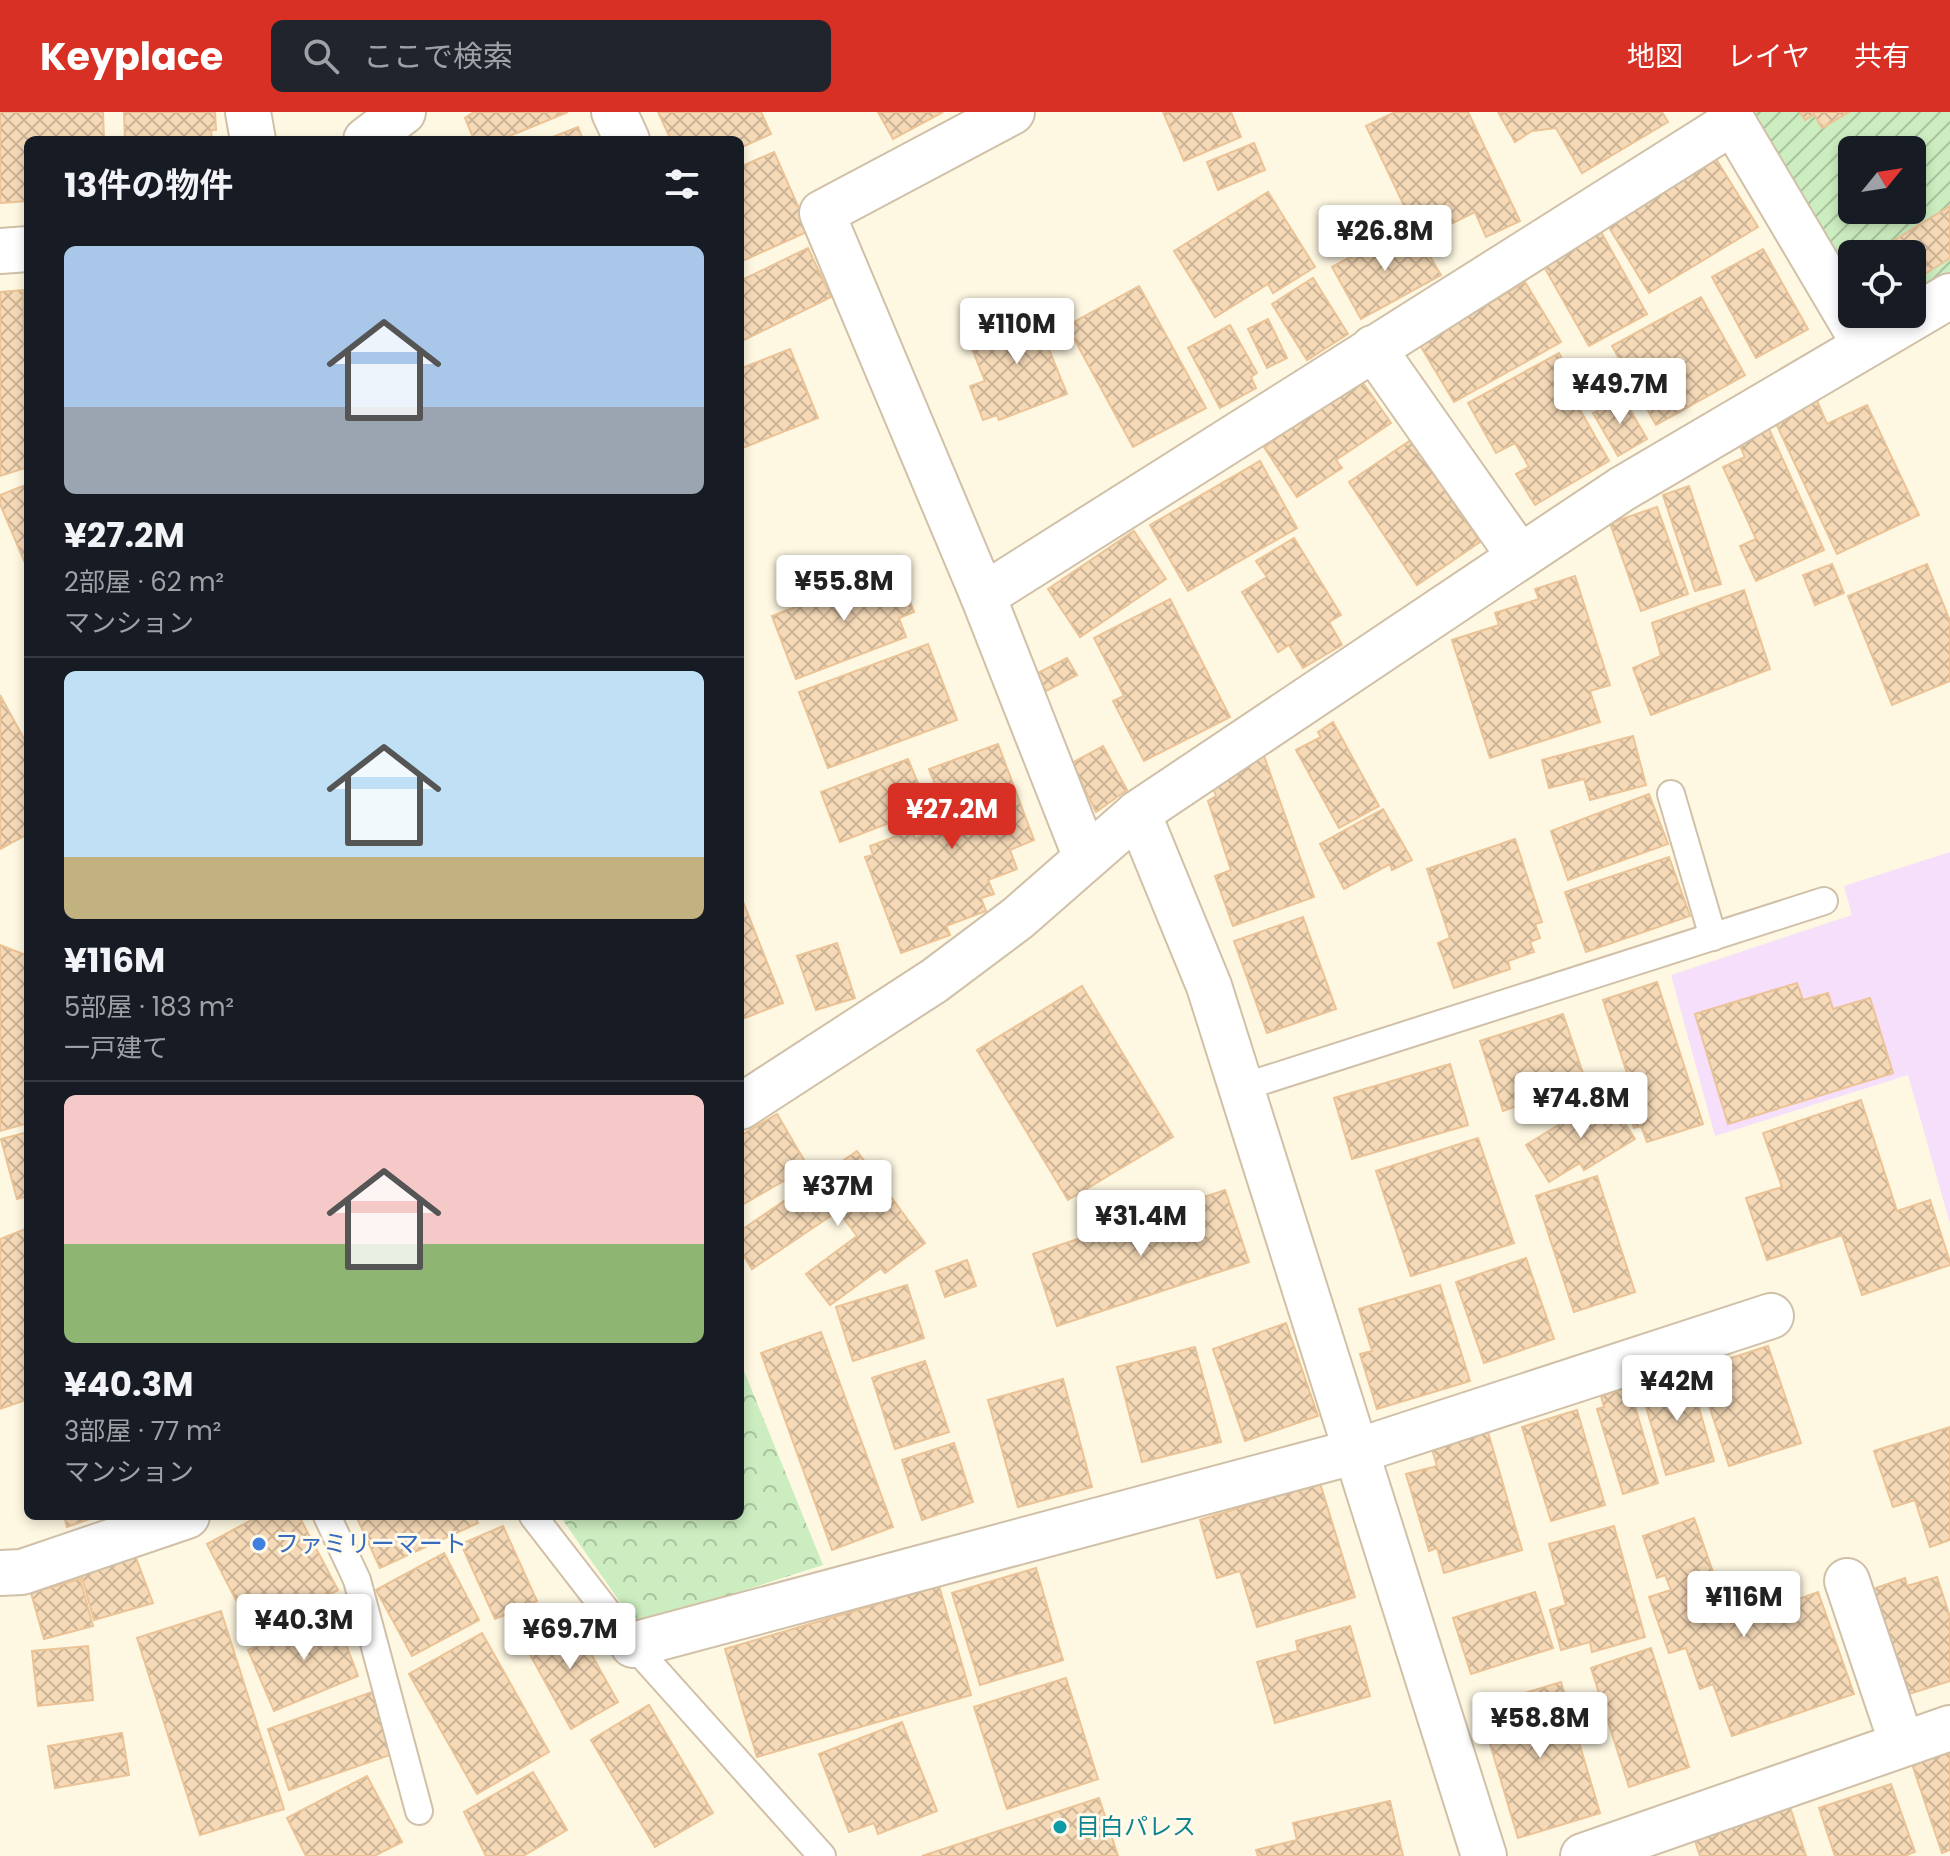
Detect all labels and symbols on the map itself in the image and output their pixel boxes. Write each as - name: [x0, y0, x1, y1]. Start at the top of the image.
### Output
- north arrow: [1838, 136, 1926, 224]
- pin: ¥26.8M: [1320, 205, 1450, 273]
- pin: ¥110M: [961, 298, 1073, 366]
- pin: ¥49.7M: [1555, 358, 1685, 426]
- pin: ¥55.8M: [779, 555, 909, 623]
- pin: ¥27.2M: [887, 783, 1017, 851]
- pin: ¥74.8M: [1516, 1072, 1646, 1140]
- pin: ¥37M: [791, 1160, 885, 1228]
- pin: ¥31.4M: [1076, 1190, 1206, 1258]
- pin: ¥42M: [1630, 1355, 1724, 1423]
- place label: ファミリーマート: [275, 1527, 467, 1560]
- marker: ファミリーマート: [250, 1535, 268, 1553]
- pin: ¥116M: [1688, 1571, 1800, 1639]
- pin: ¥40.3M: [239, 1594, 369, 1662]
- pin: ¥69.7M: [505, 1603, 635, 1671]
- pin: ¥58.8M: [1475, 1692, 1605, 1760]
- place label: 目白パレス: [1076, 1810, 1196, 1843]
- marker: 目白パレス: [1051, 1818, 1069, 1836]

